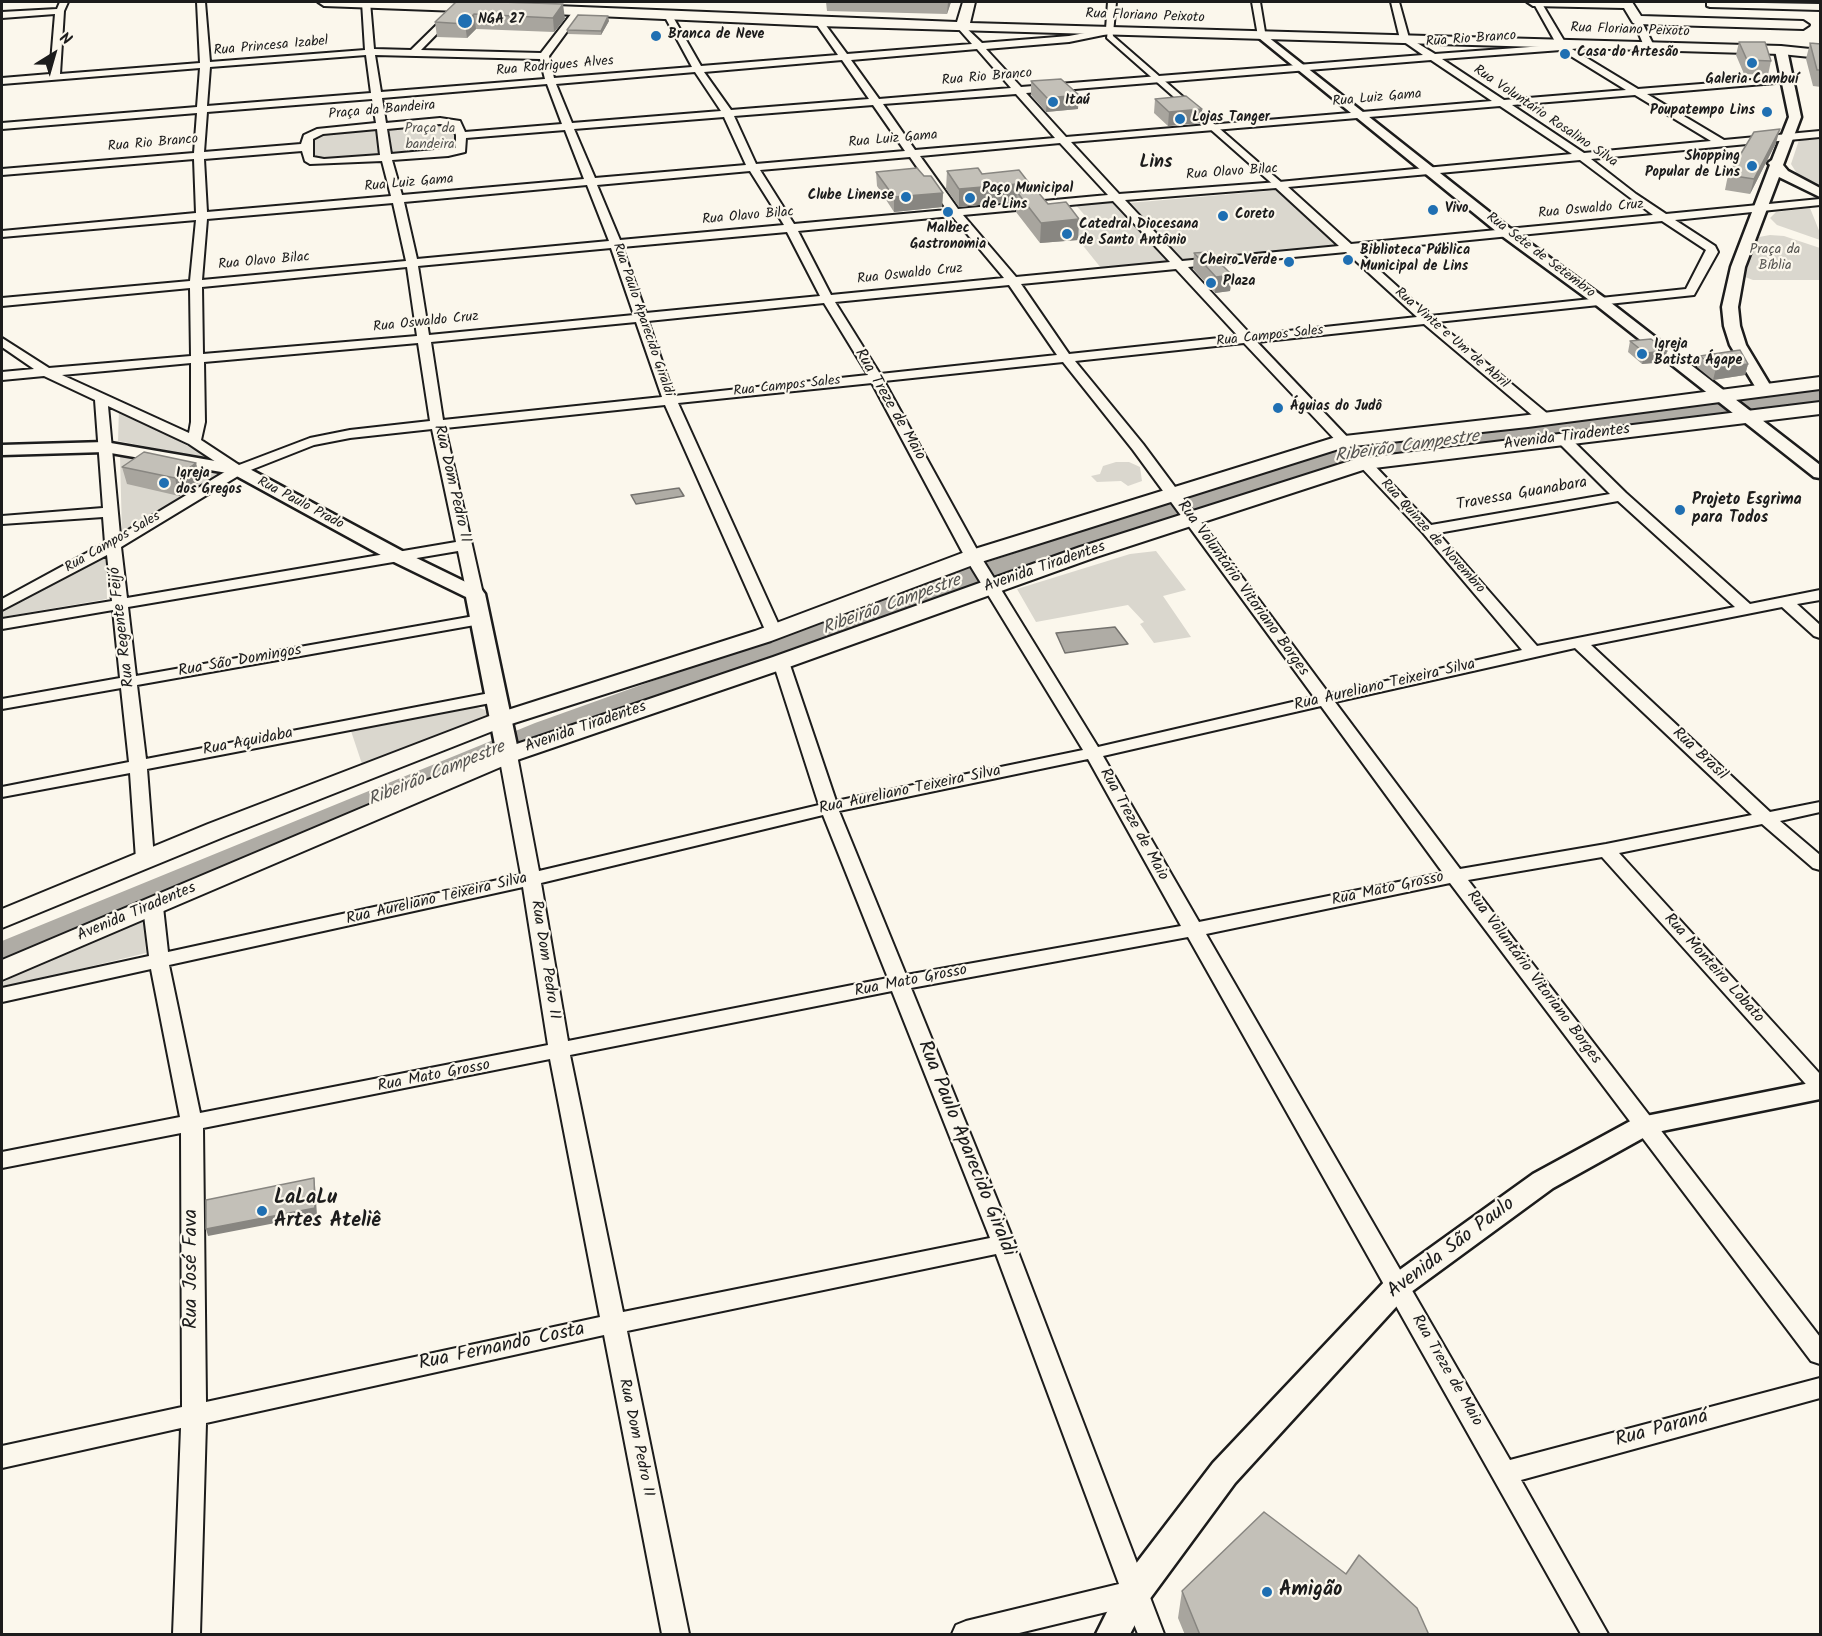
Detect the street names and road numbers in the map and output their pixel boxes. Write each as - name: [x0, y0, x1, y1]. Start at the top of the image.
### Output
- street label: Rua Floriano Peixoto: [1085, 7, 1205, 27]
- street label: Rua Floriano Peixoto: [1570, 21, 1690, 41]
- street label: Rua Rio Branco: [1425, 28, 1517, 52]
- street label: Rua Princesa Izabel: [213, 34, 329, 60]
- street label: Rua Rodrigues Alves: [496, 53, 614, 81]
- street label: Rua Voluntário Rosalino Silva: [1470, 62, 1620, 172]
- street label: Rua Rio Branco: [941, 66, 1033, 90]
- street label: Rua Luiz Gama: [1332, 87, 1422, 111]
- street label: Praça da Bandeira: [328, 98, 436, 124]
- street label: Rua Luiz Gama: [848, 128, 938, 152]
- street label: Rua Rio Branco: [107, 132, 199, 156]
- street label: Rua Olavo Bilac: [1186, 161, 1278, 185]
- street label: Rua Luiz Gama: [364, 172, 454, 196]
- street label: Rua Oswaldo Cruz: [1538, 197, 1644, 223]
- street label: Rua Olavo Bilac: [701, 205, 795, 229]
- street label: Rua Sete de Setembro: [1482, 210, 1598, 302]
- street label: Rua Paulo Aparecido Giraldi: [608, 241, 676, 399]
- street label: Rua Olavo Bilac: [217, 250, 311, 274]
- street label: Rua Oswaldo Cruz: [856, 261, 964, 289]
- street label: Rua Vinte e Um de Abril: [1390, 285, 1512, 393]
- street label: Rua Oswaldo Cruz: [372, 309, 480, 337]
- street label: Rua Campos Sales: [1216, 323, 1324, 351]
- street label: Rua Treze de Maio: [849, 346, 929, 464]
- street label: Rua Campos Sales: [733, 373, 841, 401]
- street label: Avenida Tiradentes: [1503, 421, 1631, 455]
- street label: Rua Dom Pedro II: [428, 423, 474, 545]
- street label: Rua Paulo Prado: [254, 474, 346, 534]
- street label: Travessa Guanabara: [1455, 474, 1589, 516]
- street label: Rua Quinze de Novembro: [1376, 476, 1488, 598]
- street label: Rua Voluntário Vitoriano Borges: [1172, 497, 1312, 681]
- street label: Rua Campos Sales: [62, 509, 164, 577]
- street label: Avenida Tiradentes: [982, 538, 1108, 598]
- street label: Rua Regente Feijó: [106, 566, 140, 688]
- street label: Rua São Domingos: [177, 642, 303, 682]
- street label: Rua Aureliano Teixeira Silva: [1293, 656, 1477, 716]
- street label: Avenida Tiradentes: [523, 698, 649, 758]
- street label: Rua Aquidaba: [201, 725, 295, 761]
- street label: Rua Brasil: [1667, 725, 1731, 785]
- street label: Rua Aureliano Teixeira Silva: [817, 762, 1003, 820]
- street label: Rua Treze de Maio: [1094, 765, 1172, 885]
- street label: Rua Mato Grosso: [1330, 869, 1446, 911]
- street label: Rua Aureliano Teixeira Silva: [345, 870, 529, 930]
- street label: Avenida Tiradentes: [75, 879, 199, 947]
- street label: Rua Voluntário Vitoriano Borges: [1461, 887, 1605, 1069]
- street label: Rua Dom Pedro II: [525, 899, 563, 1021]
- street label: Rua Monteiro Lobato: [1659, 910, 1767, 1028]
- street label: Rua Mato Grosso: [853, 962, 969, 1002]
- street label: Rua Paulo Aparecido Giraldi: [911, 1038, 1019, 1260]
- street label: Rua Mato Grosso: [376, 1057, 492, 1097]
- street label: Avenida São Paulo: [1384, 1193, 1520, 1305]
- street label: Rua José Fava: [181, 1209, 205, 1329]
- street label: Rua Treze de Maio: [1406, 1312, 1486, 1430]
- street label: Rua Fernando Costa: [417, 1319, 587, 1377]
- street label: Rua Dom Pedro II: [613, 1377, 657, 1499]
- street label: Rua Paraná: [1613, 1406, 1711, 1454]

